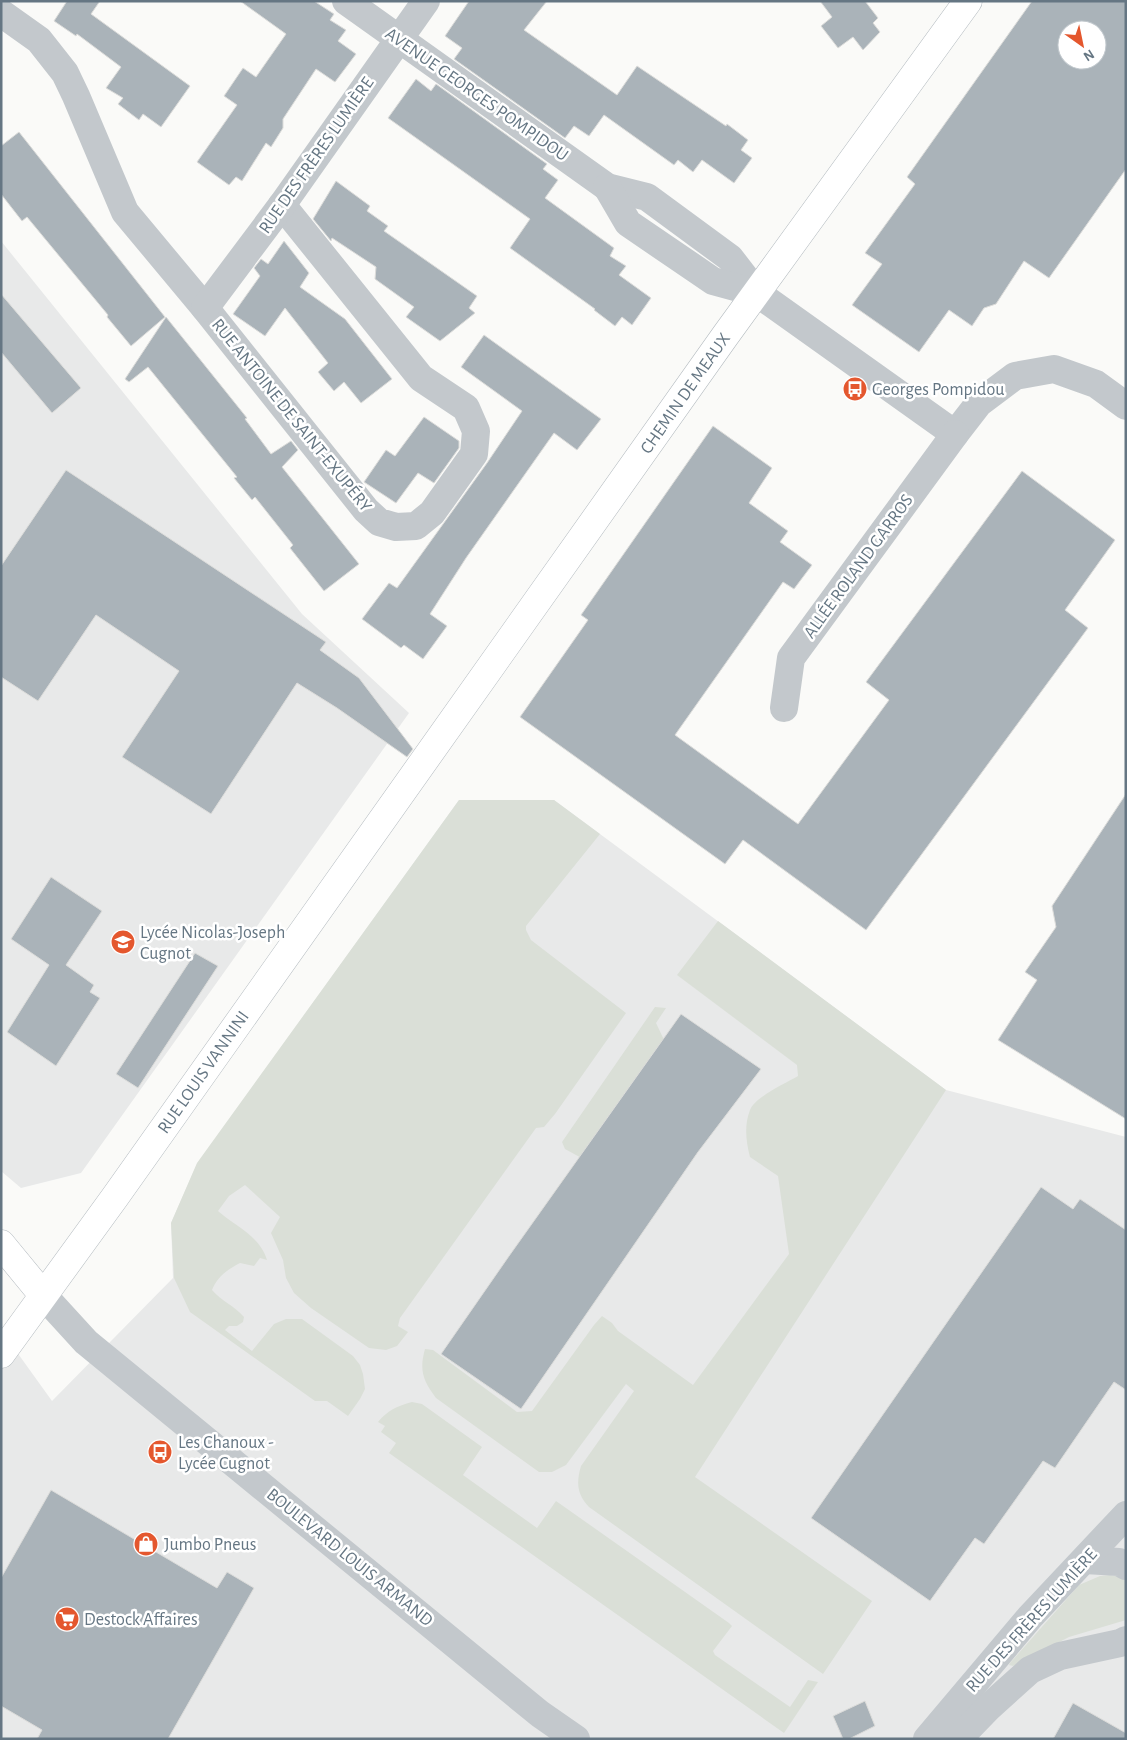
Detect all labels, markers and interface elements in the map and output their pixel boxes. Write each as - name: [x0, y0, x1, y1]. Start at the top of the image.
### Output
- north arrow: [1057, 20, 1107, 70]
- street label: AVENUE GEORGES POMPIDOU: [382, 25, 571, 165]
- text: N: [1081, 47, 1096, 64]
- street label: RUE DES FRÈRES LUMIÈRE: [254, 72, 378, 237]
- street label: RUE ANTOINE DE SAINT-EXUPÉRY: [208, 314, 377, 516]
- street label: CHEMIN DE MEAUX: [637, 330, 734, 457]
- bus stop icon: Georges Pompidou: [842, 376, 868, 402]
- place label: Georges Pompidou: [872, 381, 1004, 399]
- street label: ALLÉE ROLAND GARROS: [798, 490, 917, 642]
- place label: Lycée Nicolas-Joseph Cugnot: [140, 924, 285, 963]
- school or university icon: Lycée Nicolas-Joseph Cugnot: [110, 929, 136, 955]
- street label: RUE LOUIS VANNINI: [155, 1008, 253, 1137]
- place label: Les Chanoux - Lycée Cugnot: [178, 1434, 274, 1473]
- bus stop icon: Les Chanoux - Lycée Cugnot: [147, 1439, 173, 1465]
- street label: BOULEVARD LOUIS ARMAND: [263, 1485, 436, 1630]
- shop icon: Jumbo Pneus: [133, 1531, 159, 1557]
- place label: Jumbo Pneus: [164, 1536, 256, 1554]
- street label: RUE DES FRÈRES LUMIÈRE: [961, 1543, 1101, 1696]
- supermarket icon: Destock Affaires: [54, 1606, 80, 1632]
- place label: Destock Affaires: [84, 1611, 198, 1629]

